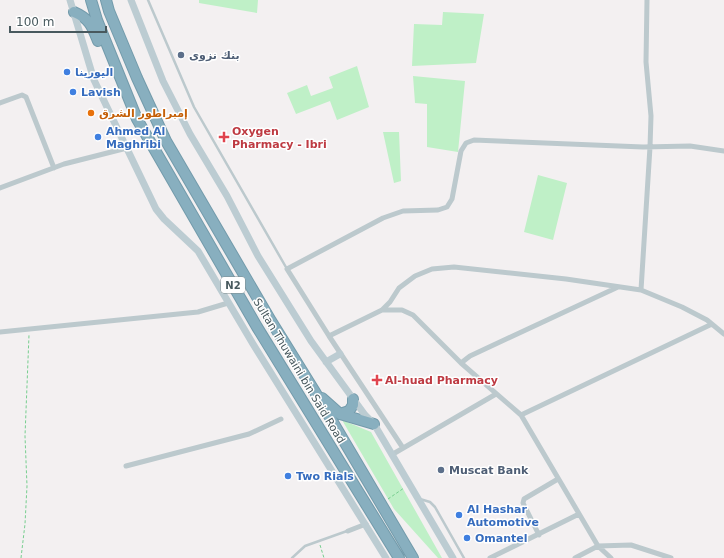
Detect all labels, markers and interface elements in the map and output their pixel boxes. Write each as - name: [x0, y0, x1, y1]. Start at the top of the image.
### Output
- scale bar: [10, 8, 106, 34]
- text: 100 m: [16, 15, 54, 29]
- place label: بنك نزوى: [189, 49, 240, 62]
- marker: بنك نزوى: [176, 50, 186, 60]
- place label: اليورينا: [75, 66, 113, 79]
- marker: اليورينا: [62, 67, 72, 77]
- place label: Lavish: [81, 86, 121, 99]
- marker: Lavish: [68, 87, 78, 97]
- place label: إمبراطور الشرق: [99, 107, 188, 120]
- marker: إمبراطور الشرق: [86, 108, 96, 118]
- place label: Ahmed Al Maghribi: [106, 125, 165, 151]
- place label: Oxygen Pharmacy - Ibri: [232, 125, 327, 151]
- marker: Ahmed Al Maghribi: [93, 132, 103, 142]
- marker: Oxygen Pharmacy - Ibri: [219, 132, 229, 142]
- road number: N2: [221, 277, 245, 293]
- street label: Sultan Thuwaini bin Said Road: [250, 296, 348, 446]
- place label: Al-huad Pharmacy: [385, 374, 498, 387]
- marker: Al-huad Pharmacy: [372, 375, 382, 385]
- place label: Muscat Bank: [449, 464, 529, 477]
- marker: Muscat Bank: [436, 465, 446, 475]
- place label: Two Rials: [296, 470, 354, 483]
- marker: Two Rials: [283, 471, 293, 481]
- place label: Al Hashar Automotive: [467, 503, 539, 529]
- marker: Al Hashar Automotive: [454, 510, 464, 520]
- place label: Omantel: [475, 532, 528, 545]
- marker: Omantel: [462, 533, 472, 543]

